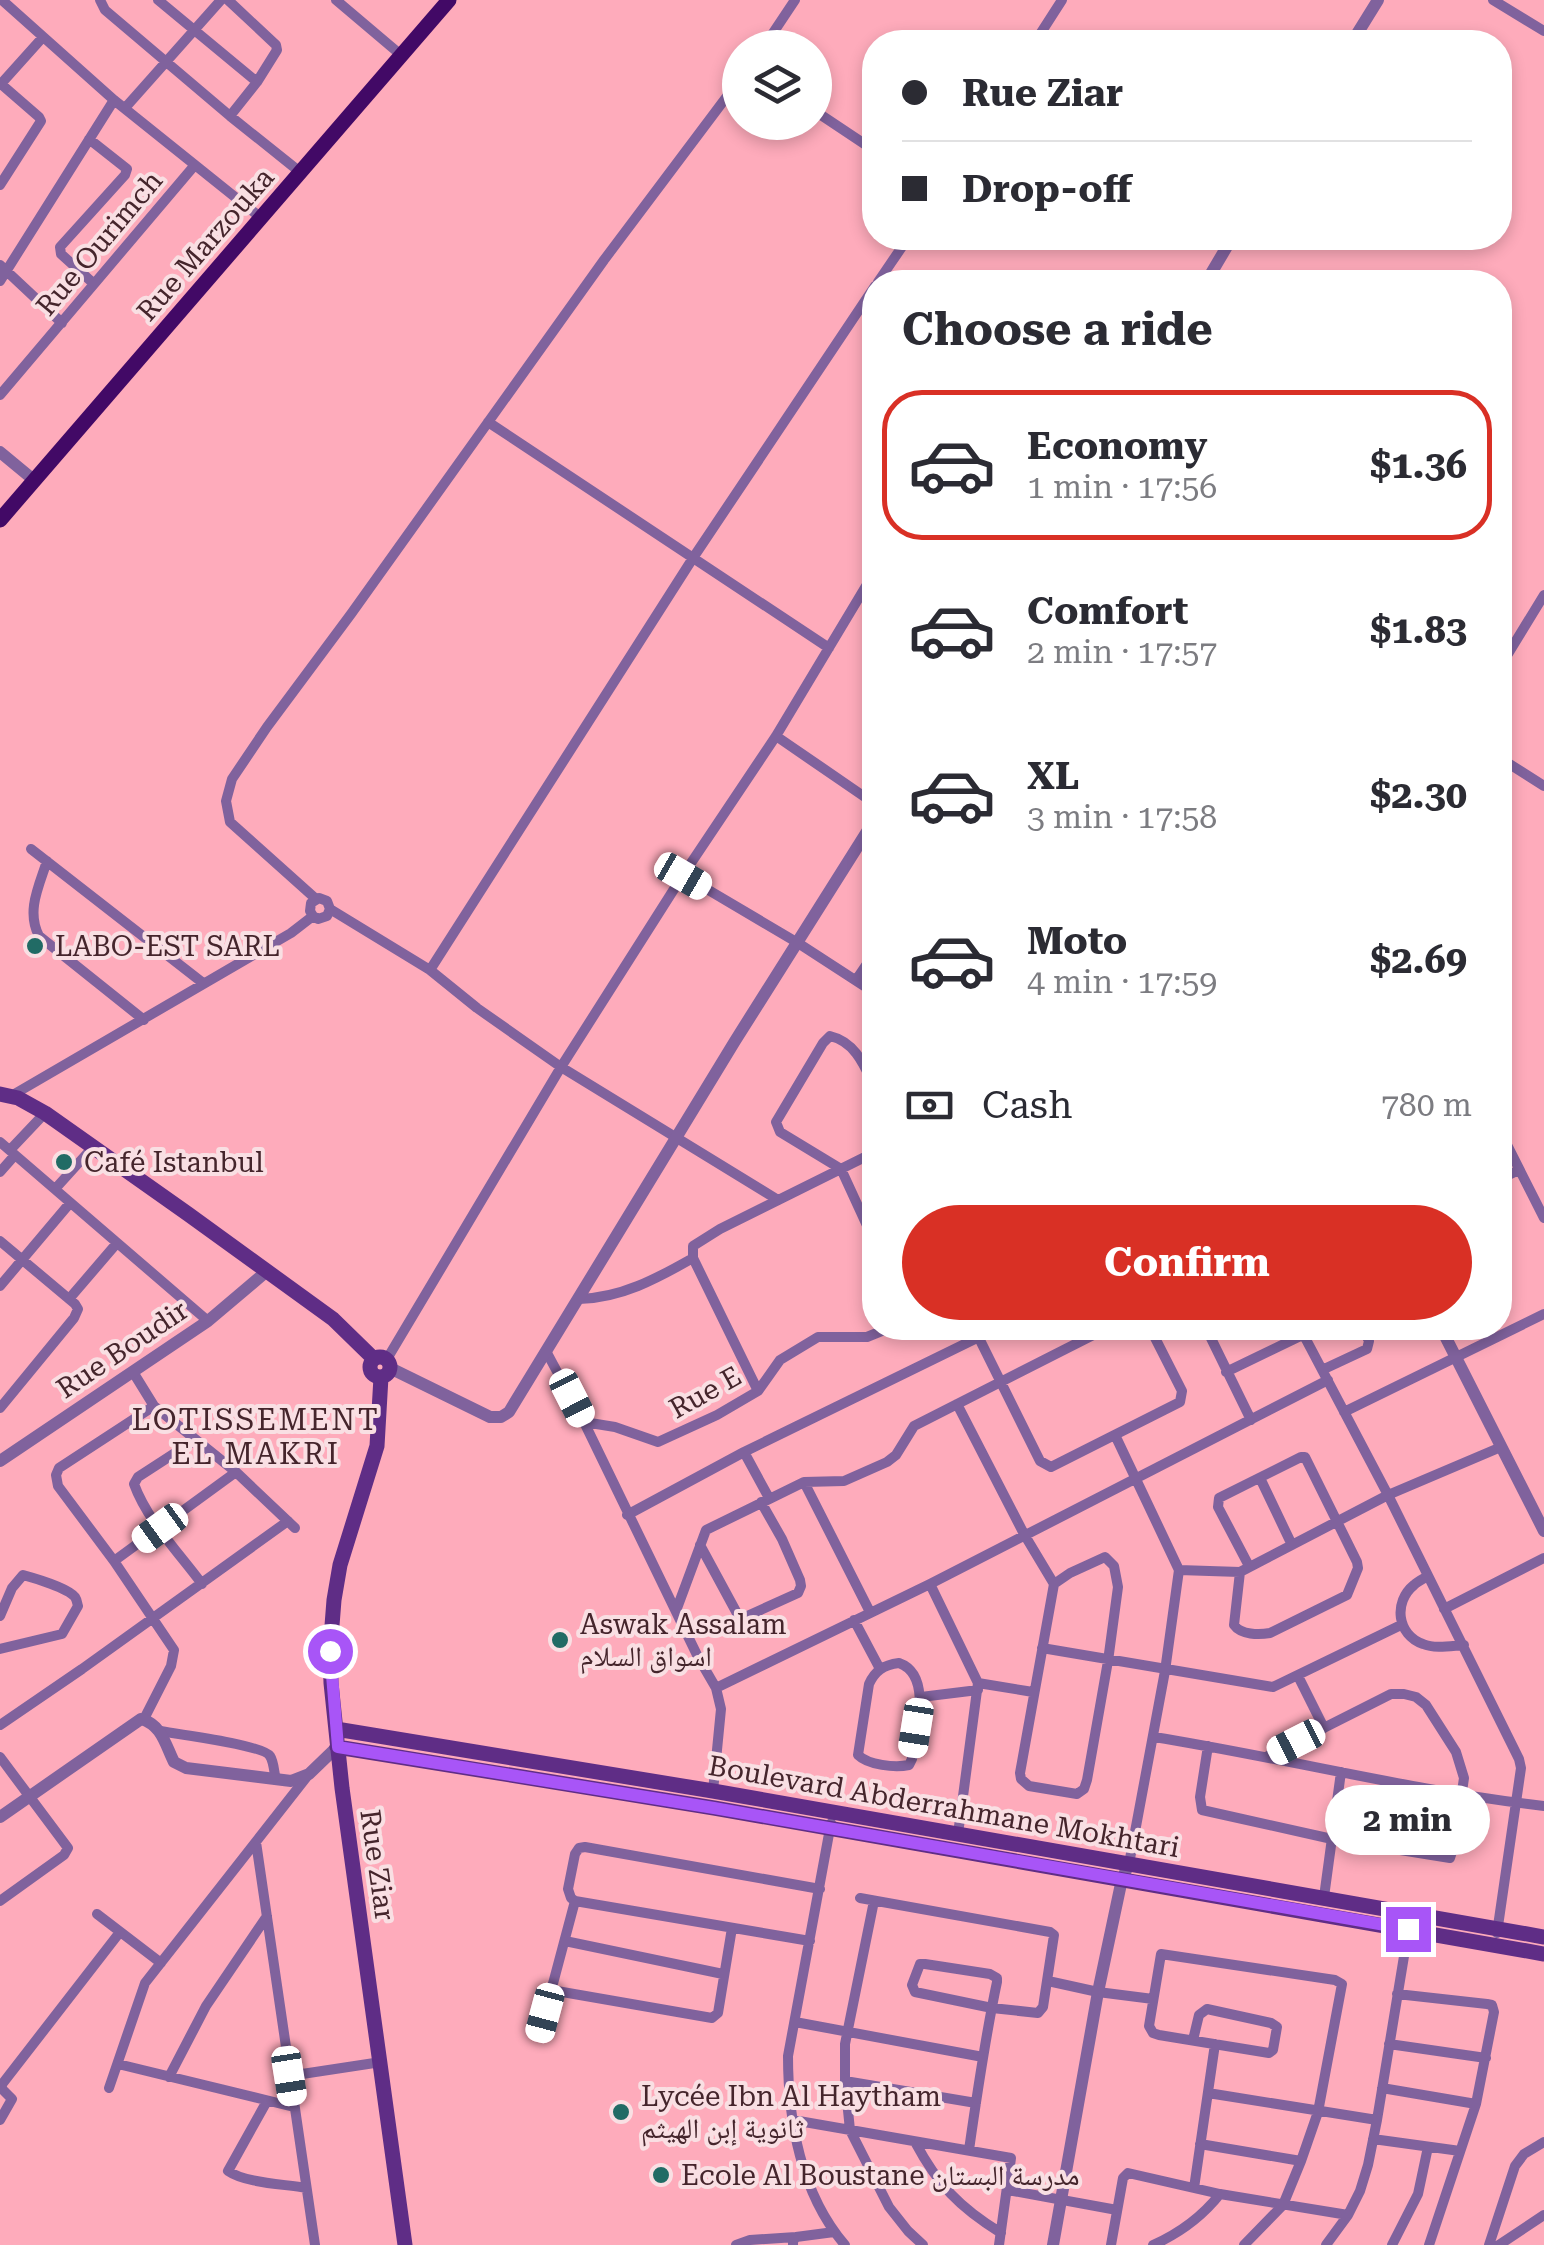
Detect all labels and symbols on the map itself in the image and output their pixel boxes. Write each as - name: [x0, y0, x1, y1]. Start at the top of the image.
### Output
- street label: Rue Marzouka: [130, 161, 281, 327]
- street label: Rue Ourimch: [29, 164, 169, 322]
- car: [650, 848, 716, 904]
- place label: LABO-EST SARL: [55, 930, 280, 963]
- marker: LABO-EST SARL: [24, 935, 46, 957]
- place label: Café Istanbul: [84, 1146, 264, 1179]
- marker: Café Istanbul: [53, 1151, 75, 1173]
- street label: Rue Boudir: [51, 1294, 194, 1405]
- street label: Rue E: [664, 1359, 747, 1425]
- car: [545, 1364, 599, 1432]
- district label: LOTISSEMENT EL MAKRI: [132, 1402, 380, 1471]
- car: [127, 1498, 193, 1558]
- place label: Aswak Assalam اسواق السلام: [580, 1608, 786, 1675]
- route start: [308, 1629, 353, 1674]
- marker: Aswak Assalam اسواق السلام: [549, 1629, 571, 1651]
- car: [896, 1696, 936, 1760]
- car: [1262, 1715, 1330, 1769]
- street label: Boulevard Abderrahmane Mokhtari: [706, 1749, 1182, 1864]
- callout: 2 min: [1326, 1784, 1490, 1854]
- street label: Rue Ziar: [353, 1807, 402, 1923]
- route end: [1386, 1907, 1431, 1952]
- car: [523, 1980, 567, 2046]
- car: [269, 2044, 309, 2108]
- place label: Lycée Ibn Al Haytham ثانوية إبن الهيثم: [641, 2080, 941, 2147]
- marker: Lycée Ibn Al Haytham ثانوية إبن الهيثم: [610, 2101, 632, 2123]
- place label: Ecole Al Boustane مدرسة البستان: [681, 2159, 1080, 2192]
- marker: Ecole Al Boustane مدرسة البستان: [650, 2164, 672, 2186]

